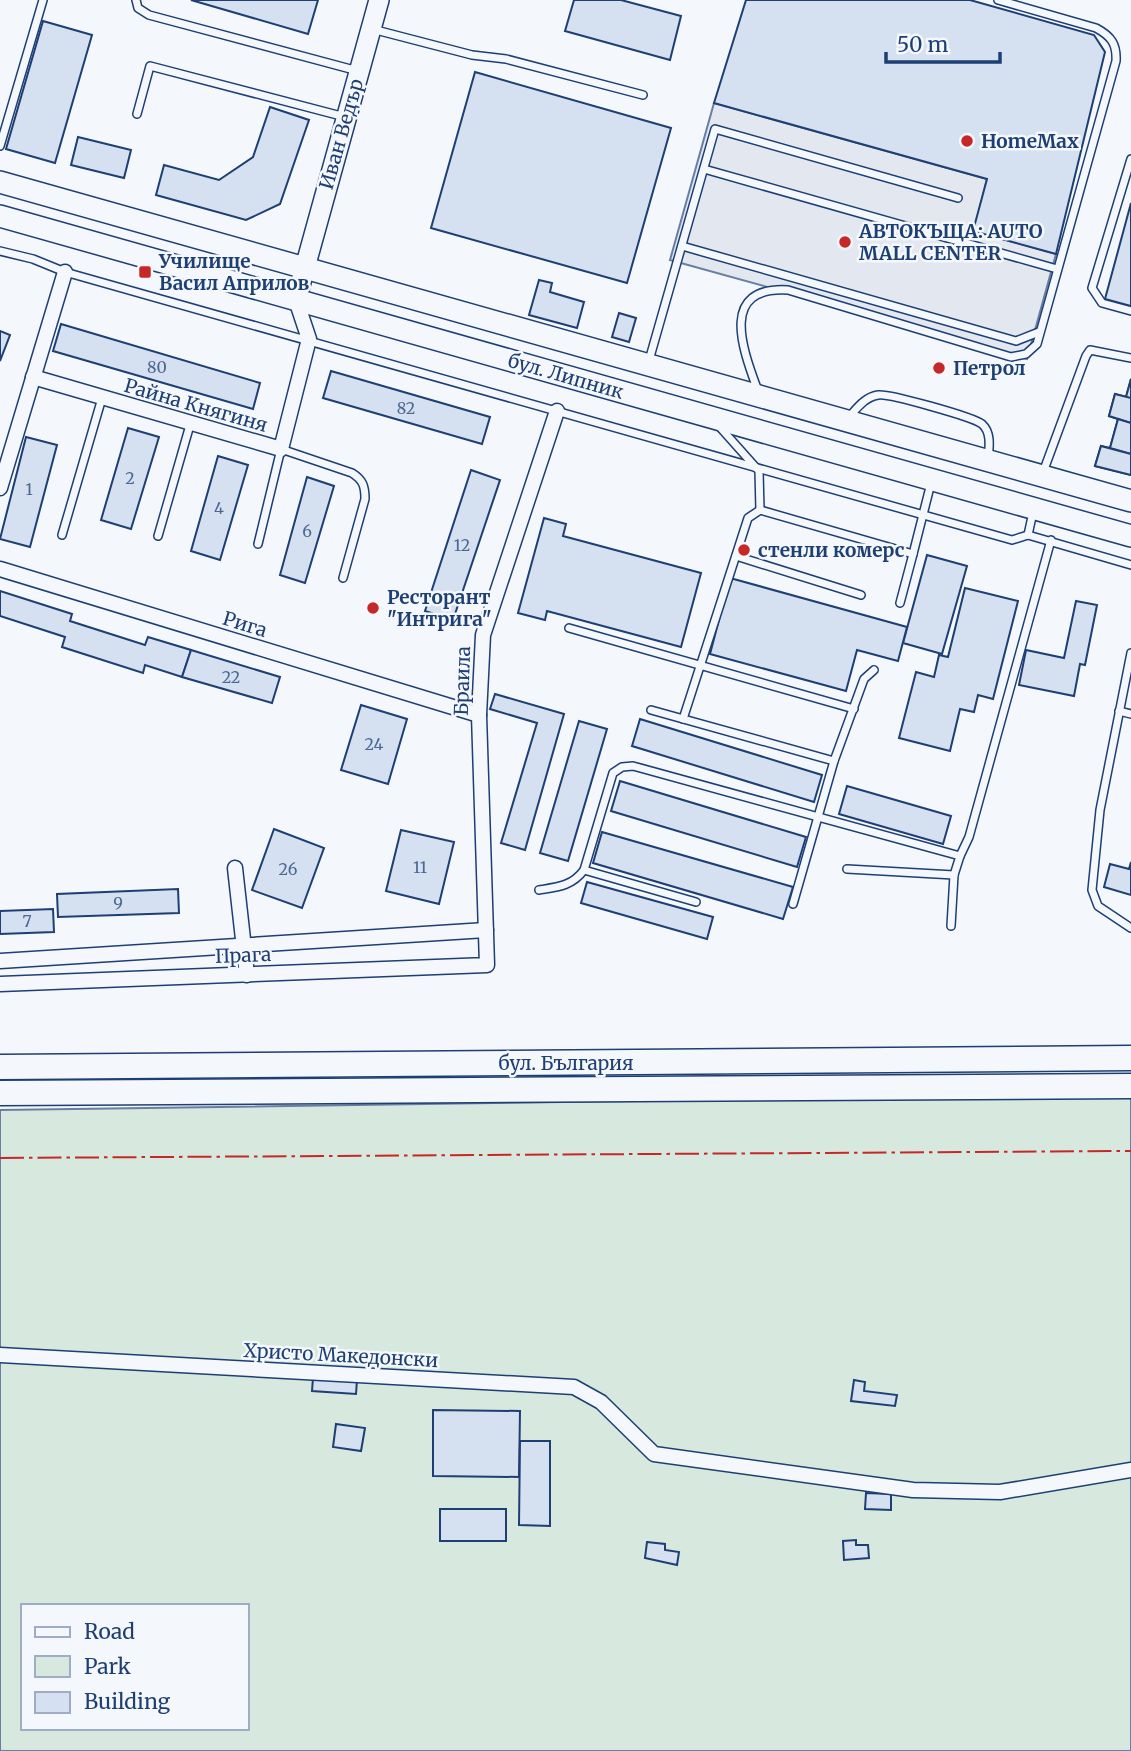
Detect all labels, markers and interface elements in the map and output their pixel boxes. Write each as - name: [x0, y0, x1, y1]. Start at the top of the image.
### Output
- scale bar: [886, 21, 1000, 65]
- text: 50 m: [897, 31, 948, 58]
- street label: Иван Ведър: [314, 76, 368, 192]
- place label: HomeMax: [981, 129, 1079, 153]
- marker: HomeMax: [959, 133, 975, 149]
- place label: АВТОКЪЩА: AUTO MALL CENTER: [858, 219, 1043, 265]
- marker: АВТОКЪЩА: AUTO MALL CENTER: [837, 234, 853, 250]
- place label: Училище Васил Априлов: [158, 249, 309, 295]
- marker: Училище Васил Априлов: [137, 264, 153, 280]
- street label: бул. Липник: [505, 348, 627, 404]
- place label: Петрол: [953, 356, 1026, 380]
- house number: 80: [147, 357, 167, 377]
- marker: Петрол: [931, 360, 947, 376]
- street label: Райна Княгиня: [122, 373, 270, 437]
- house number: 82: [397, 398, 415, 418]
- house number: 2: [125, 468, 135, 488]
- house number: 1: [25, 479, 33, 499]
- house number: 4: [214, 498, 224, 518]
- house number: 6: [302, 521, 312, 541]
- house number: 12: [454, 535, 470, 555]
- place label: стенли комерс: [758, 538, 905, 562]
- marker: стенли комерс: [736, 542, 752, 558]
- place label: Ресторант "Интрига": [387, 585, 492, 631]
- marker: Ресторант "Интрига": [365, 600, 381, 616]
- street label: Рига: [220, 606, 270, 642]
- street label: Браила: [449, 646, 475, 716]
- house number: 22: [222, 667, 240, 687]
- house number: 24: [365, 734, 384, 754]
- house number: 11: [413, 857, 427, 877]
- house number: 26: [279, 859, 298, 879]
- house number: 9: [113, 893, 123, 913]
- house number: 7: [22, 911, 32, 931]
- street label: Прага: [214, 942, 272, 968]
- street label: бул. България: [499, 1051, 633, 1075]
- street label: Христо Македонски: [243, 1338, 439, 1372]
- legend: [21, 1604, 248, 1730]
- text: Road: [84, 1618, 135, 1645]
- text: Park: [84, 1653, 131, 1680]
- text: Building: [84, 1688, 171, 1715]

